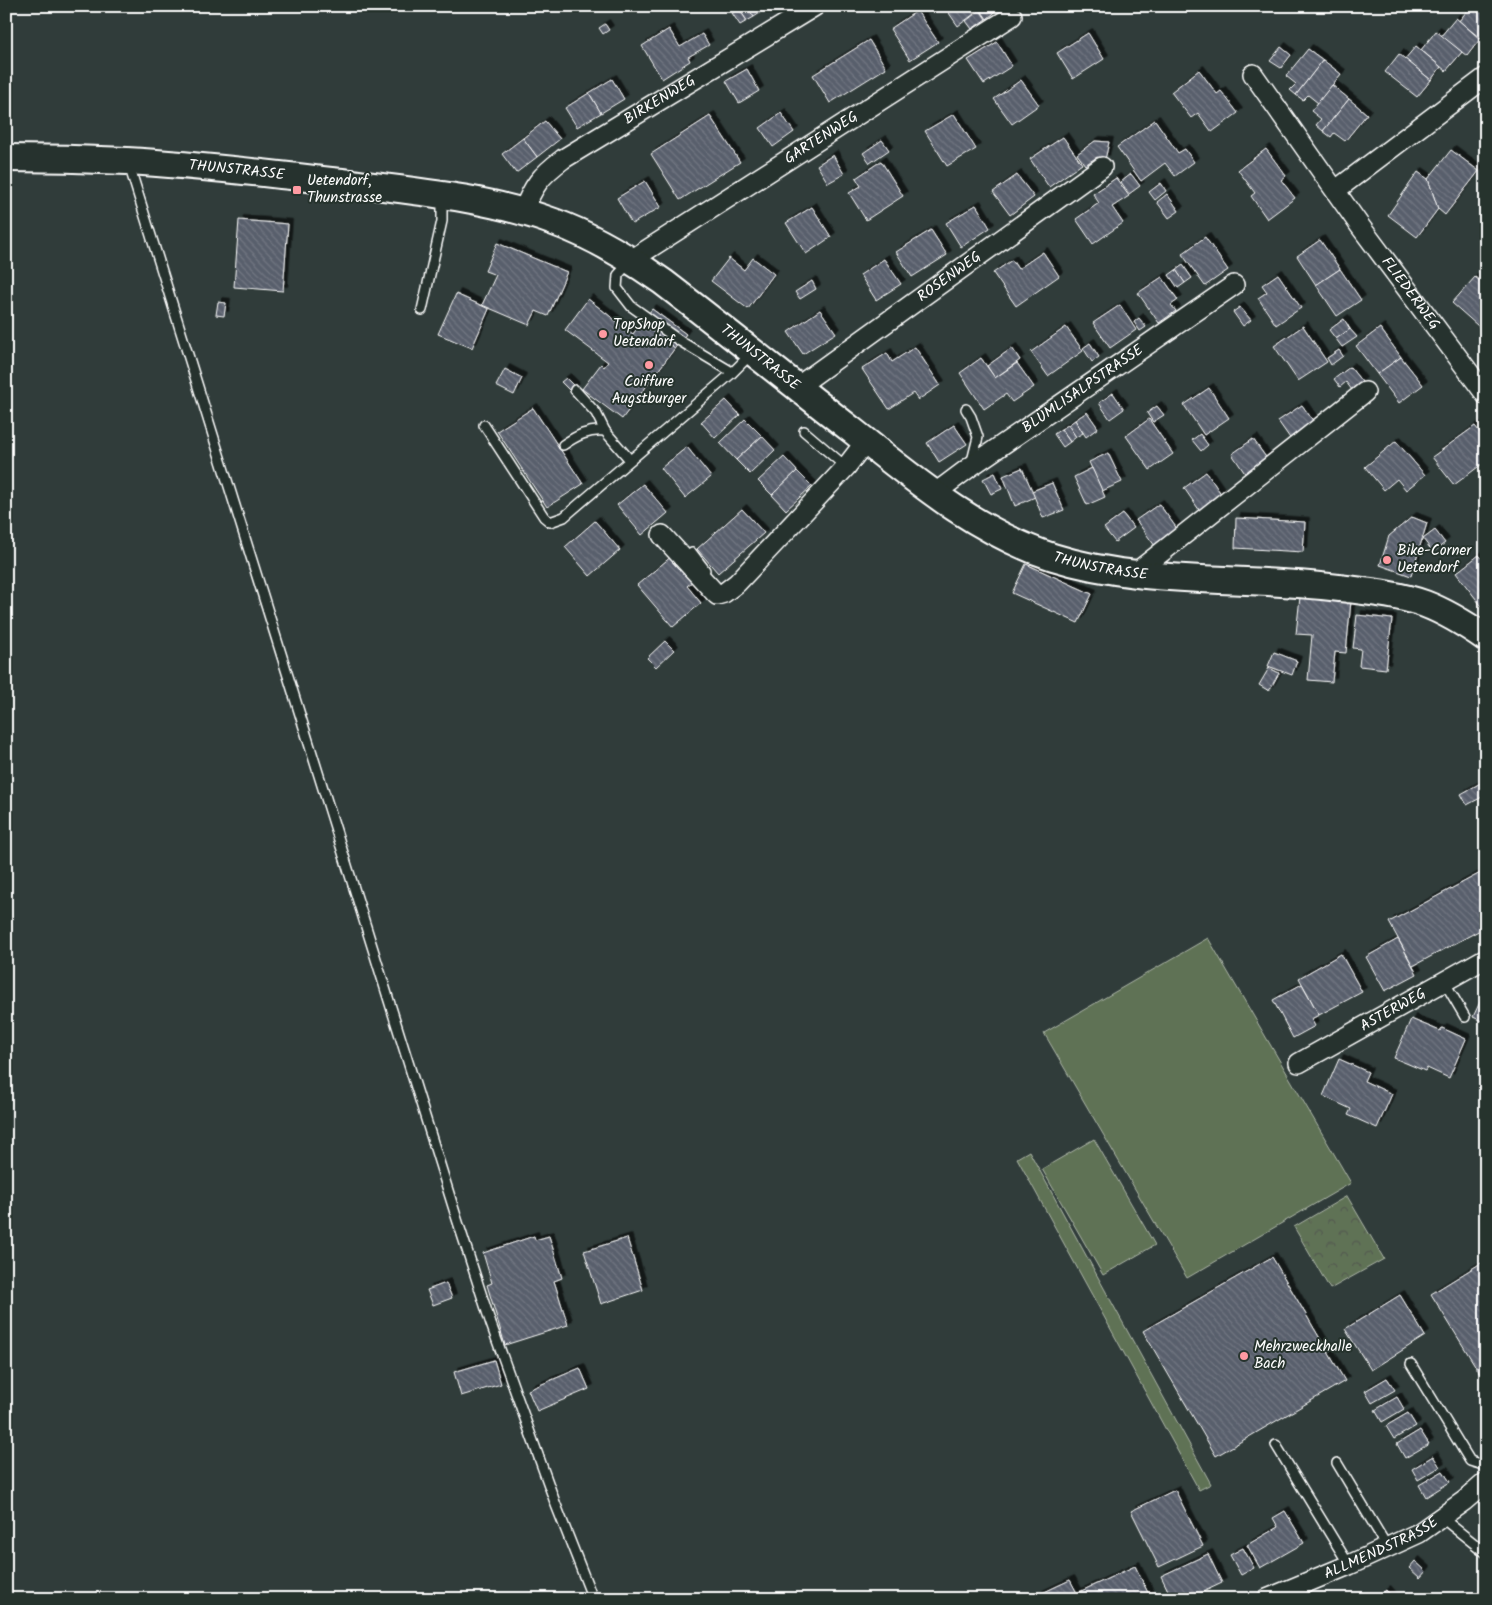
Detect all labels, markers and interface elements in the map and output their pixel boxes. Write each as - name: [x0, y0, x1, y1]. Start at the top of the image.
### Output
- street label: BIRKENWEG: [619, 69, 700, 131]
- street label: GARTENWEG: [780, 105, 863, 171]
- street label: THUNSTRASSE: [188, 154, 287, 187]
- place label: Uetendorf, Thunstrasse: [307, 169, 382, 210]
- marker: Uetendorf, Thunstrasse: [291, 184, 303, 196]
- street label: ROSENWEG: [912, 245, 987, 309]
- street label: FLIEDERWEG: [1375, 252, 1446, 335]
- place label: TopShop Uetendorf: [613, 313, 676, 354]
- street label: THUNSTRASSE: [715, 319, 806, 398]
- marker: TopShop Uetendorf: [597, 328, 609, 340]
- street label: BLÜMLISALPSTRASSE: [1017, 338, 1150, 440]
- marker: Coiffure Augstburger: [643, 359, 655, 371]
- place label: Coiffure Augstburger: [612, 370, 687, 411]
- place label: Bike-Corner Uetendorf: [1397, 539, 1472, 580]
- street label: THUNSTRASSE: [1050, 546, 1150, 587]
- marker: Bike-Corner Uetendorf: [1381, 554, 1393, 566]
- street label: ASTERWEG: [1356, 982, 1431, 1038]
- place label: Mehrzweckhalle Bach: [1254, 1335, 1352, 1376]
- marker: Mehrzweckhalle Bach: [1238, 1350, 1250, 1362]
- street label: ALLMENDSTRASSE: [1320, 1510, 1445, 1586]

